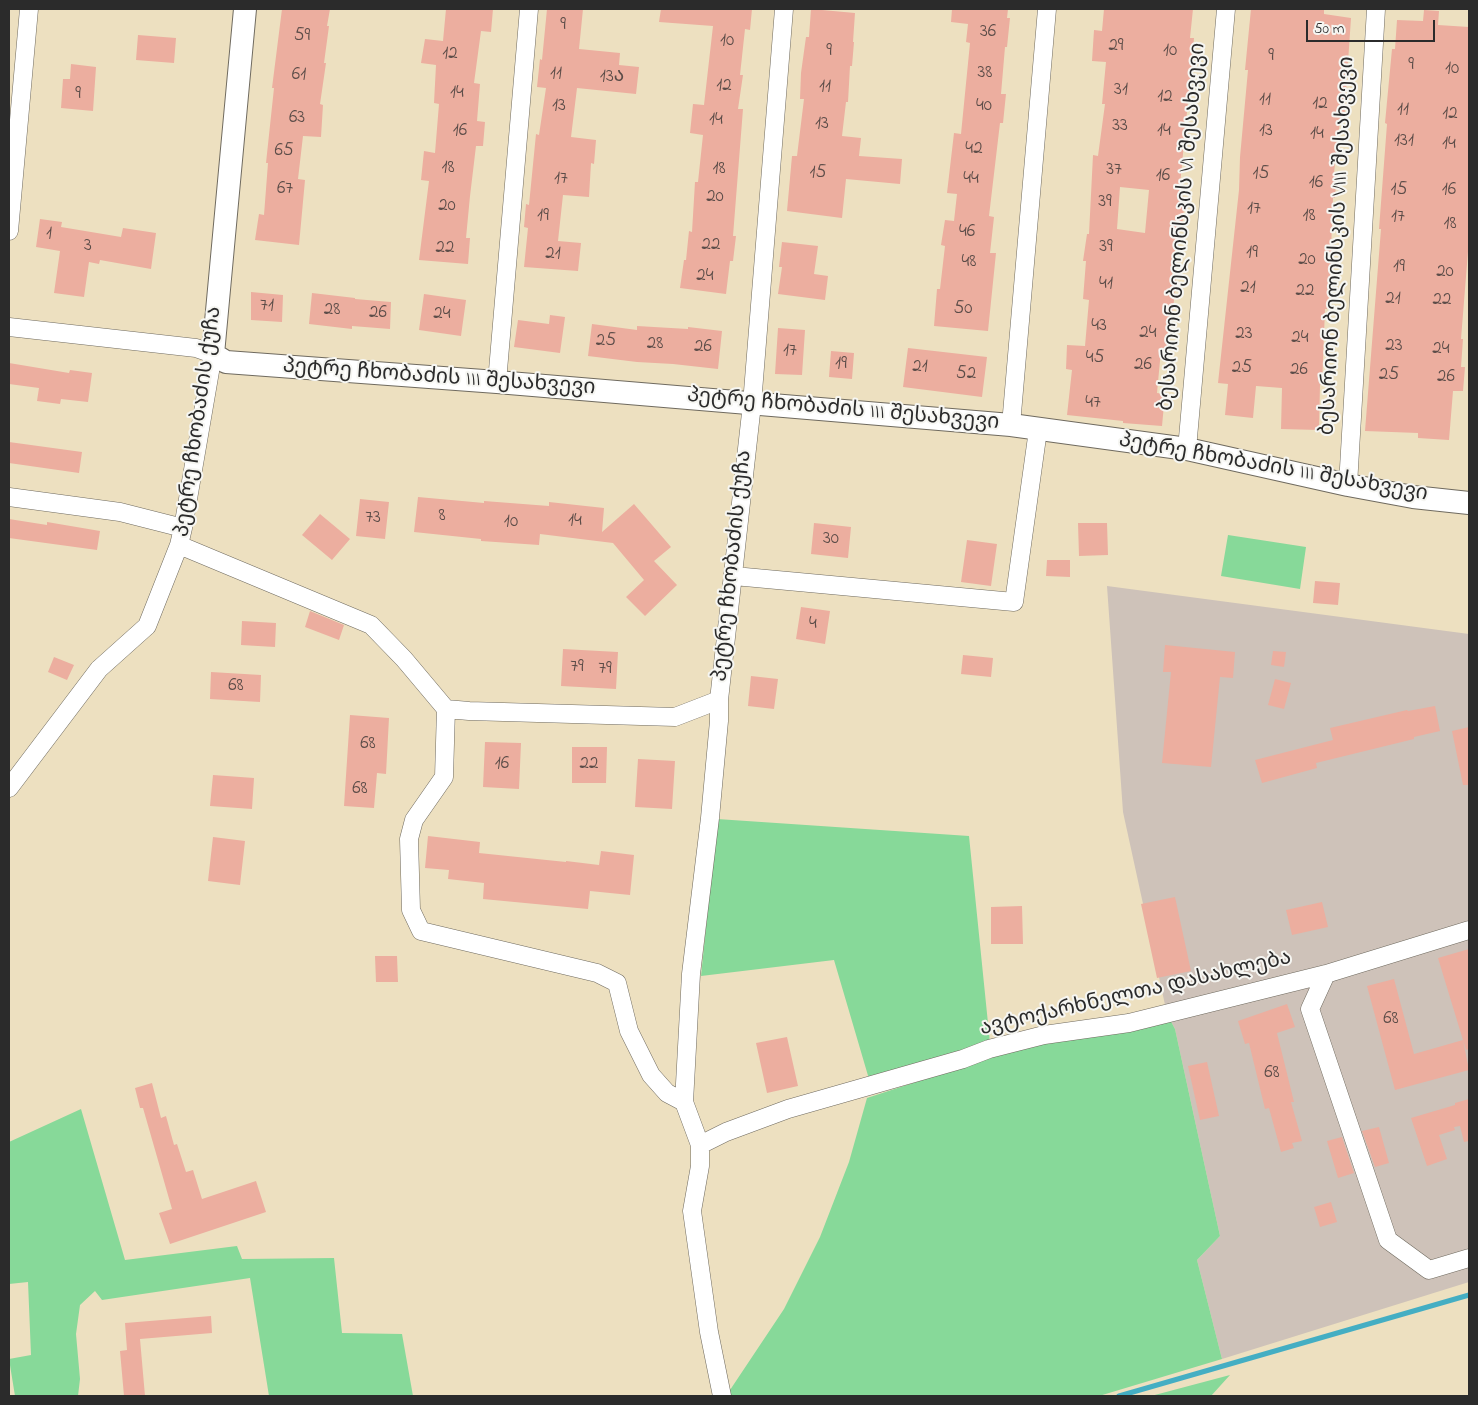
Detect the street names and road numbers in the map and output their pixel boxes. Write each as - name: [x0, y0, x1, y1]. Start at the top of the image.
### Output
- street label: ბესარიონ ბელინსკის VI შესახვევი: [1155, 42, 1213, 412]
- street label: ბესარიონ ბელინსკის VIII შესახვევი: [1316, 56, 1362, 436]
- street label: პეტრე ჩხობაძის ქუჩა: [171, 305, 229, 539]
- street label: პეტრე ჩხობაძის III შესახვევი: [282, 356, 596, 402]
- street label: პეტრე ჩხობაძის III შესახვევი: [686, 385, 1000, 437]
- street label: პეტრე ჩხობაძის III შესახვევი: [1117, 429, 1429, 509]
- street label: პეტრე ჩხობაძის ქუჩა: [709, 449, 759, 683]
- street label: ავტოქარხნელთა დასახლება: [978, 947, 1294, 1043]

